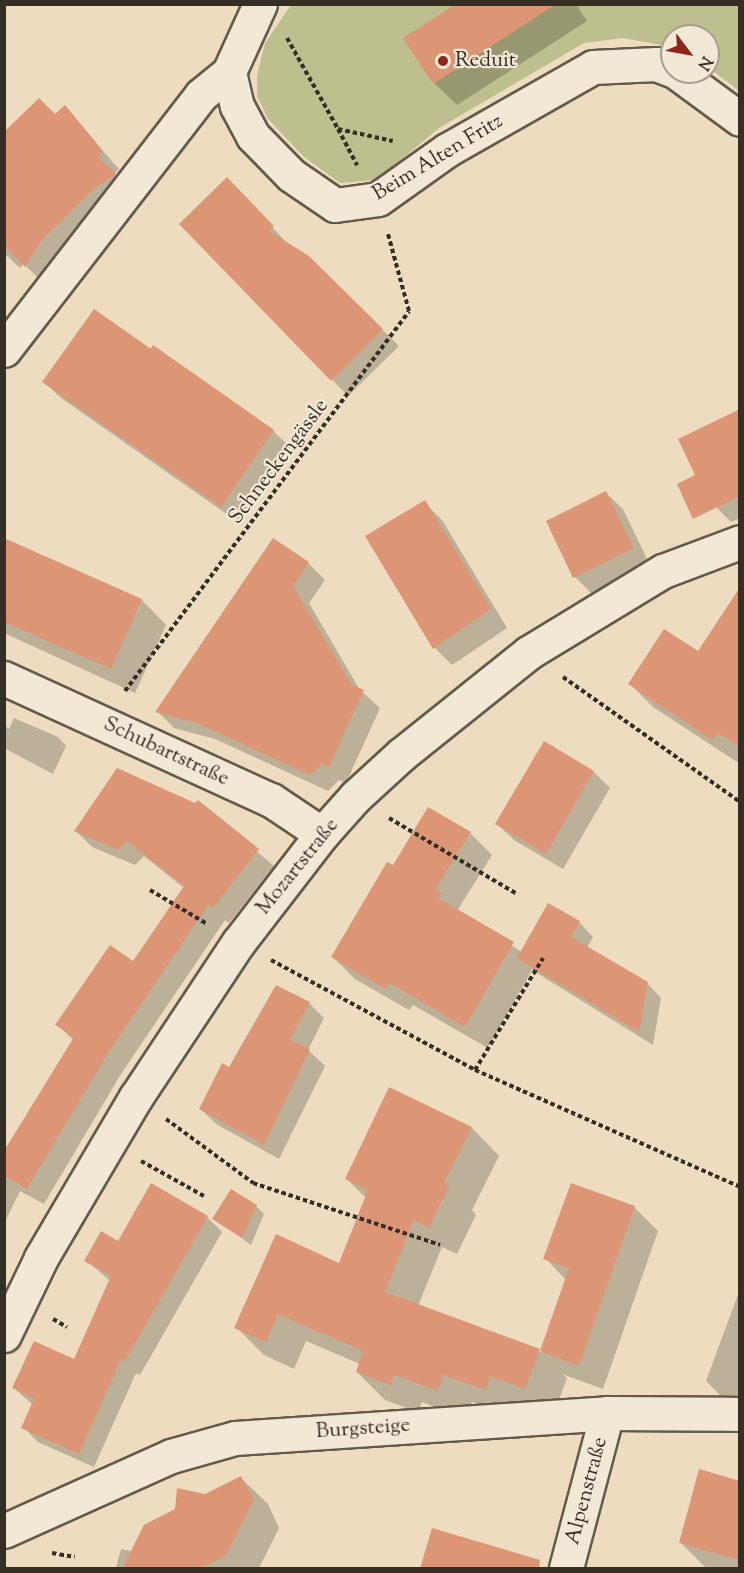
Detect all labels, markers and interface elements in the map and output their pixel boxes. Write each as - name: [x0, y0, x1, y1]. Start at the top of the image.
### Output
- north arrow: [660, 24, 720, 84]
- place label: Reduit: [455, 48, 516, 74]
- text: N: [691, 51, 717, 74]
- marker: Reduit: [436, 54, 450, 68]
- street label: Beim Alten Fritz: [368, 109, 508, 207]
- street label: Schneckengässle: [224, 394, 334, 530]
- street label: Schubartstraße: [99, 712, 233, 792]
- street label: Mozartstraße: [251, 814, 345, 920]
- street label: Burgsteige: [315, 1413, 411, 1445]
- street label: Alpenstraße: [561, 1434, 613, 1548]

